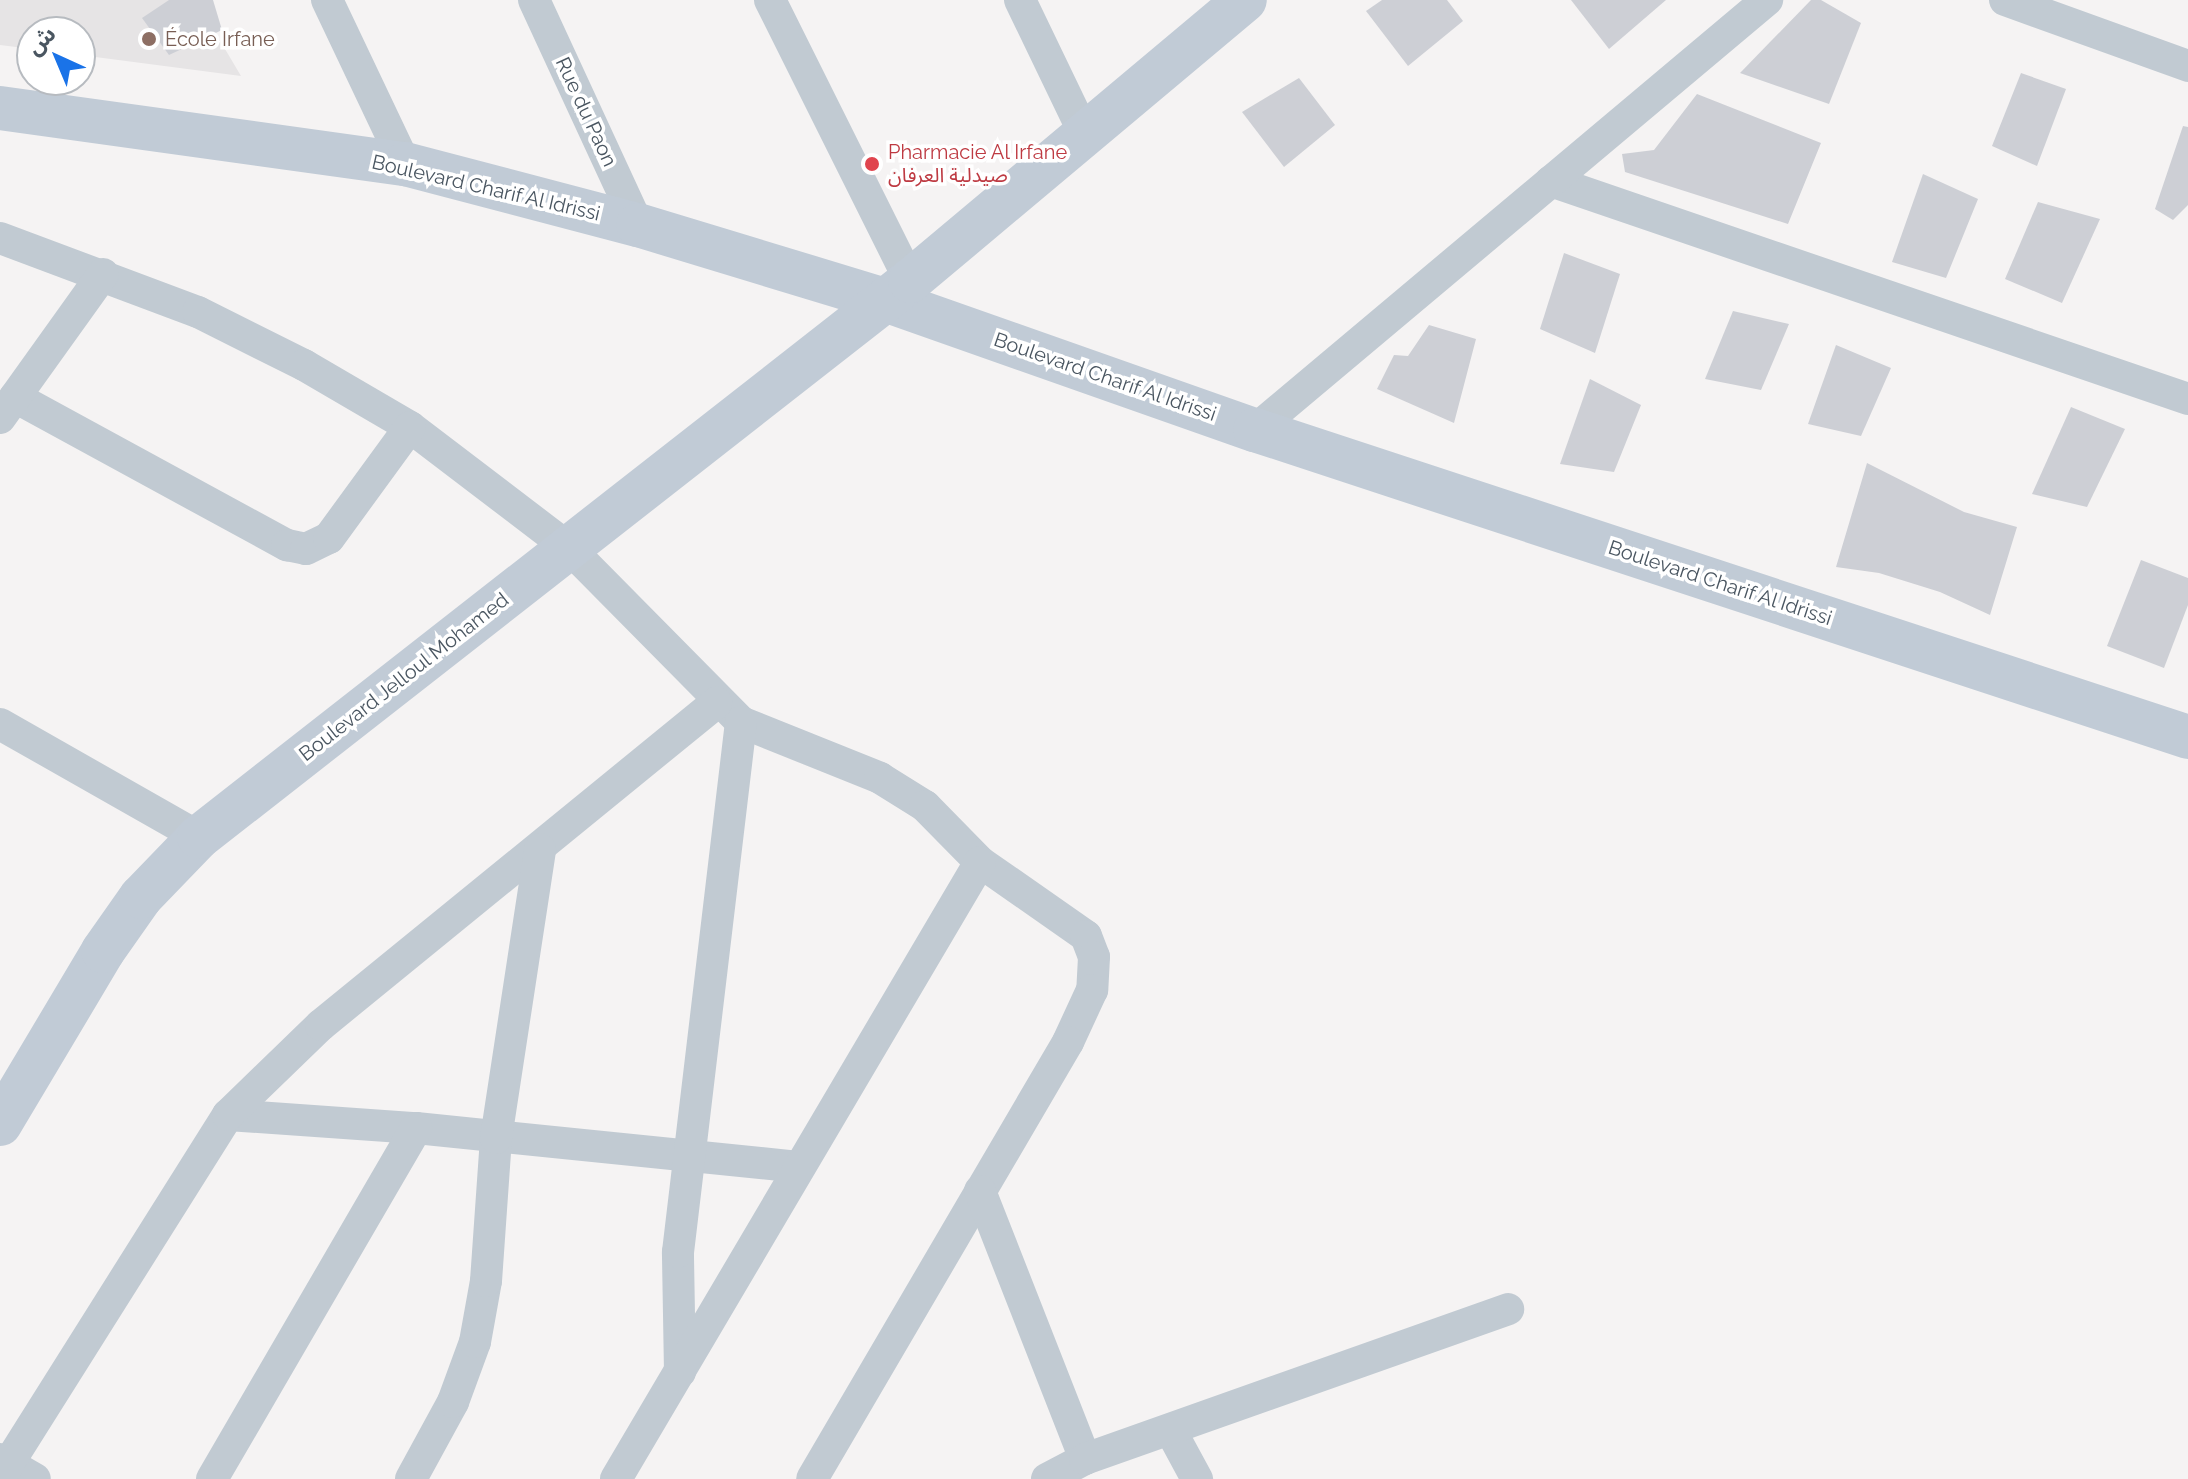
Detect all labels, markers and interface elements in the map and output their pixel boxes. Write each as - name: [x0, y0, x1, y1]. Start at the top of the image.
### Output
- north arrow: [16, 16, 96, 96]
- text: ش: [21, 20, 61, 60]
- place label: École Irfane: [165, 27, 275, 51]
- marker: École Irfane: [140, 30, 158, 48]
- street label: Rue du Paon: [550, 54, 622, 170]
- place label: Pharmacie Al Irfane صيدلية العرفان: [888, 140, 1068, 187]
- street label: Boulevard Charif Al Idrissi: [369, 150, 603, 226]
- marker: Pharmacie Al Irfane صيدلية العرفان: [863, 155, 881, 173]
- street label: Boulevard Charif Al Idrissi: [990, 327, 1220, 427]
- street label: Boulevard Charif Al Idrissi: [1604, 535, 1836, 631]
- street label: Boulevard Jelloul Mohamed: [294, 587, 514, 767]

